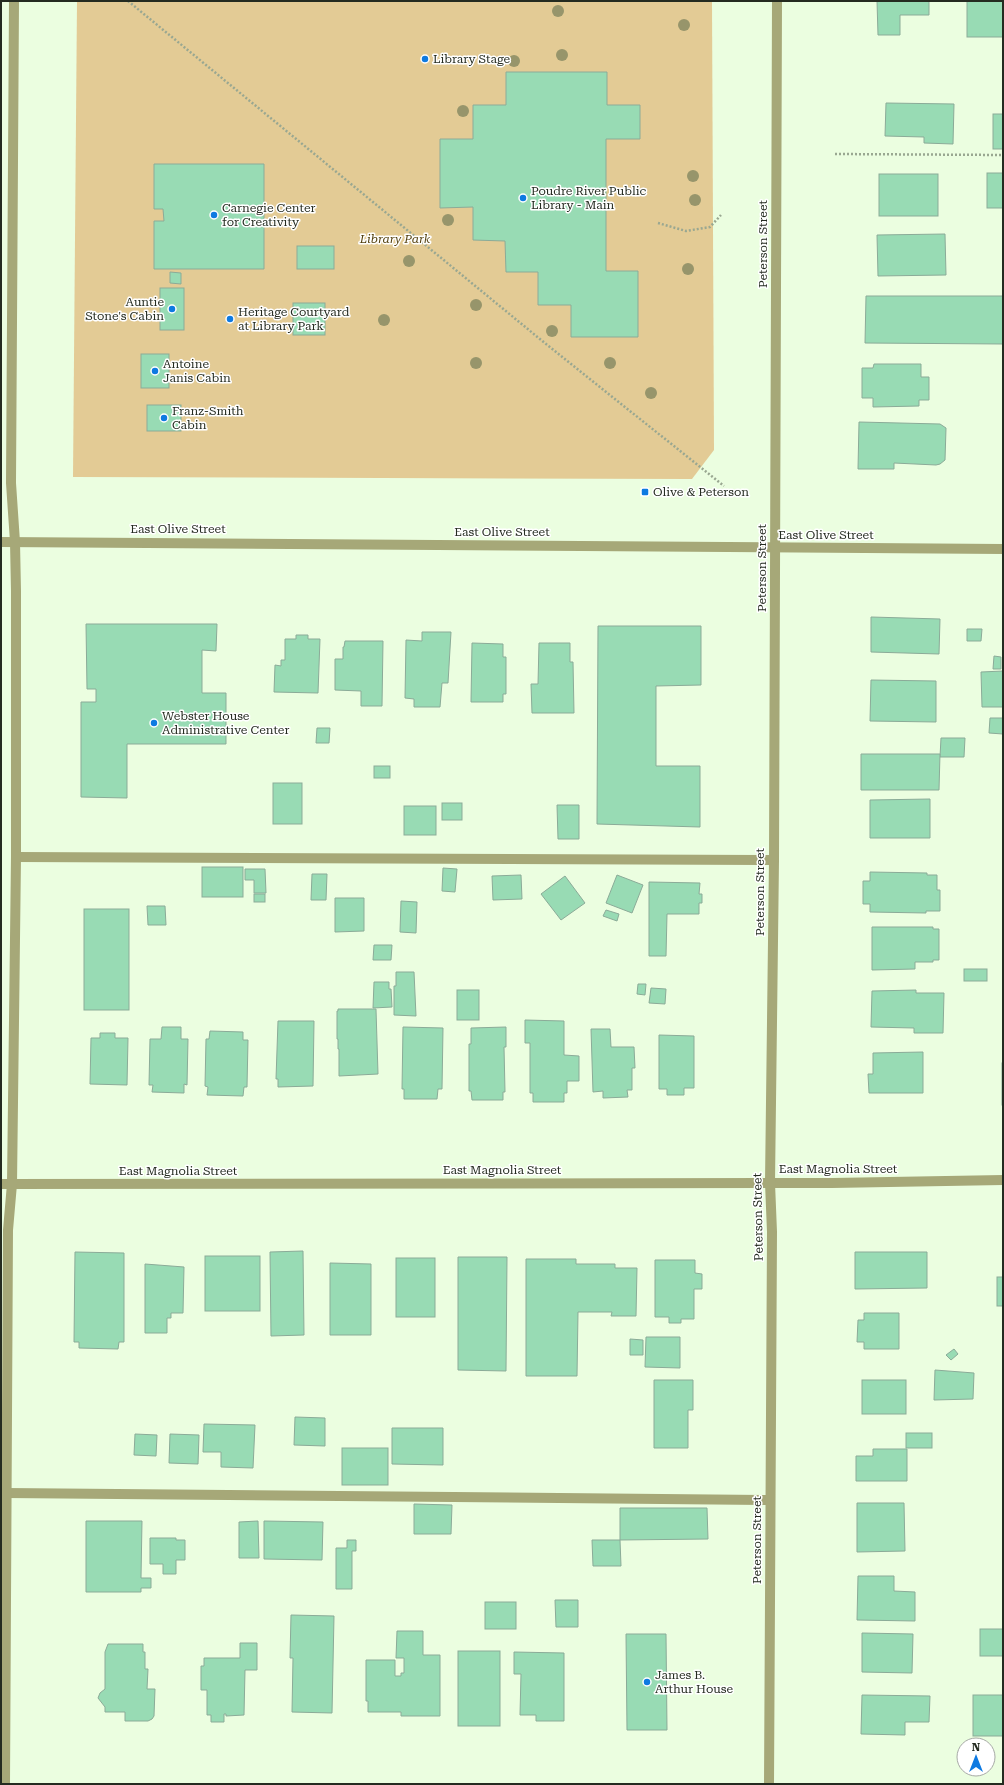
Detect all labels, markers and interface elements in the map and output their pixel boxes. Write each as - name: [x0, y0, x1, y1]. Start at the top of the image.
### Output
- place label: Library Stage: [433, 52, 510, 66]
- marker: Library Stage: [420, 54, 430, 64]
- place label: Poudre River Public Library - Main: [531, 184, 647, 212]
- marker: Poudre River Public Library - Main: [518, 193, 528, 203]
- street label: Peterson Street: [756, 199, 770, 288]
- place label: Carnegie Center for Creativity: [222, 201, 316, 229]
- marker: Carnegie Center for Creativity: [209, 210, 219, 220]
- park label: Library Park: [359, 232, 431, 246]
- place label: Auntie Stone's Cabin: [85, 295, 164, 323]
- marker: Auntie Stone's Cabin: [167, 304, 177, 314]
- place label: Heritage Courtyard at Library Park: [238, 305, 350, 333]
- marker: Heritage Courtyard at Library Park: [225, 314, 235, 324]
- place label: Antoine Janis Cabin: [163, 357, 231, 385]
- marker: Antoine Janis Cabin: [150, 366, 160, 376]
- place label: Franz-Smith Cabin: [172, 404, 244, 432]
- marker: Franz-Smith Cabin: [159, 413, 169, 423]
- place label: Olive & Peterson: [653, 485, 749, 499]
- marker: Olive & Peterson: [640, 487, 650, 497]
- street label: East Olive Street: [130, 522, 226, 536]
- street label: Peterson Street: [755, 523, 769, 612]
- street label: East Olive Street: [454, 525, 550, 539]
- street label: East Olive Street: [778, 528, 874, 542]
- place label: Webster House Administrative Center: [162, 709, 289, 737]
- marker: Webster House Administrative Center: [149, 718, 159, 728]
- street label: Peterson Street: [753, 847, 767, 936]
- street label: East Magnolia Street: [779, 1162, 898, 1176]
- street label: East Magnolia Street: [443, 1163, 562, 1177]
- street label: East Magnolia Street: [119, 1164, 238, 1178]
- street label: Peterson Street: [750, 1172, 766, 1261]
- street label: Peterson Street: [750, 1495, 764, 1584]
- place label: James B. Arthur House: [655, 1668, 733, 1696]
- marker: James B. Arthur House: [642, 1677, 652, 1687]
- north arrow: [956, 1737, 996, 1777]
- text: N: [972, 1741, 981, 1754]

